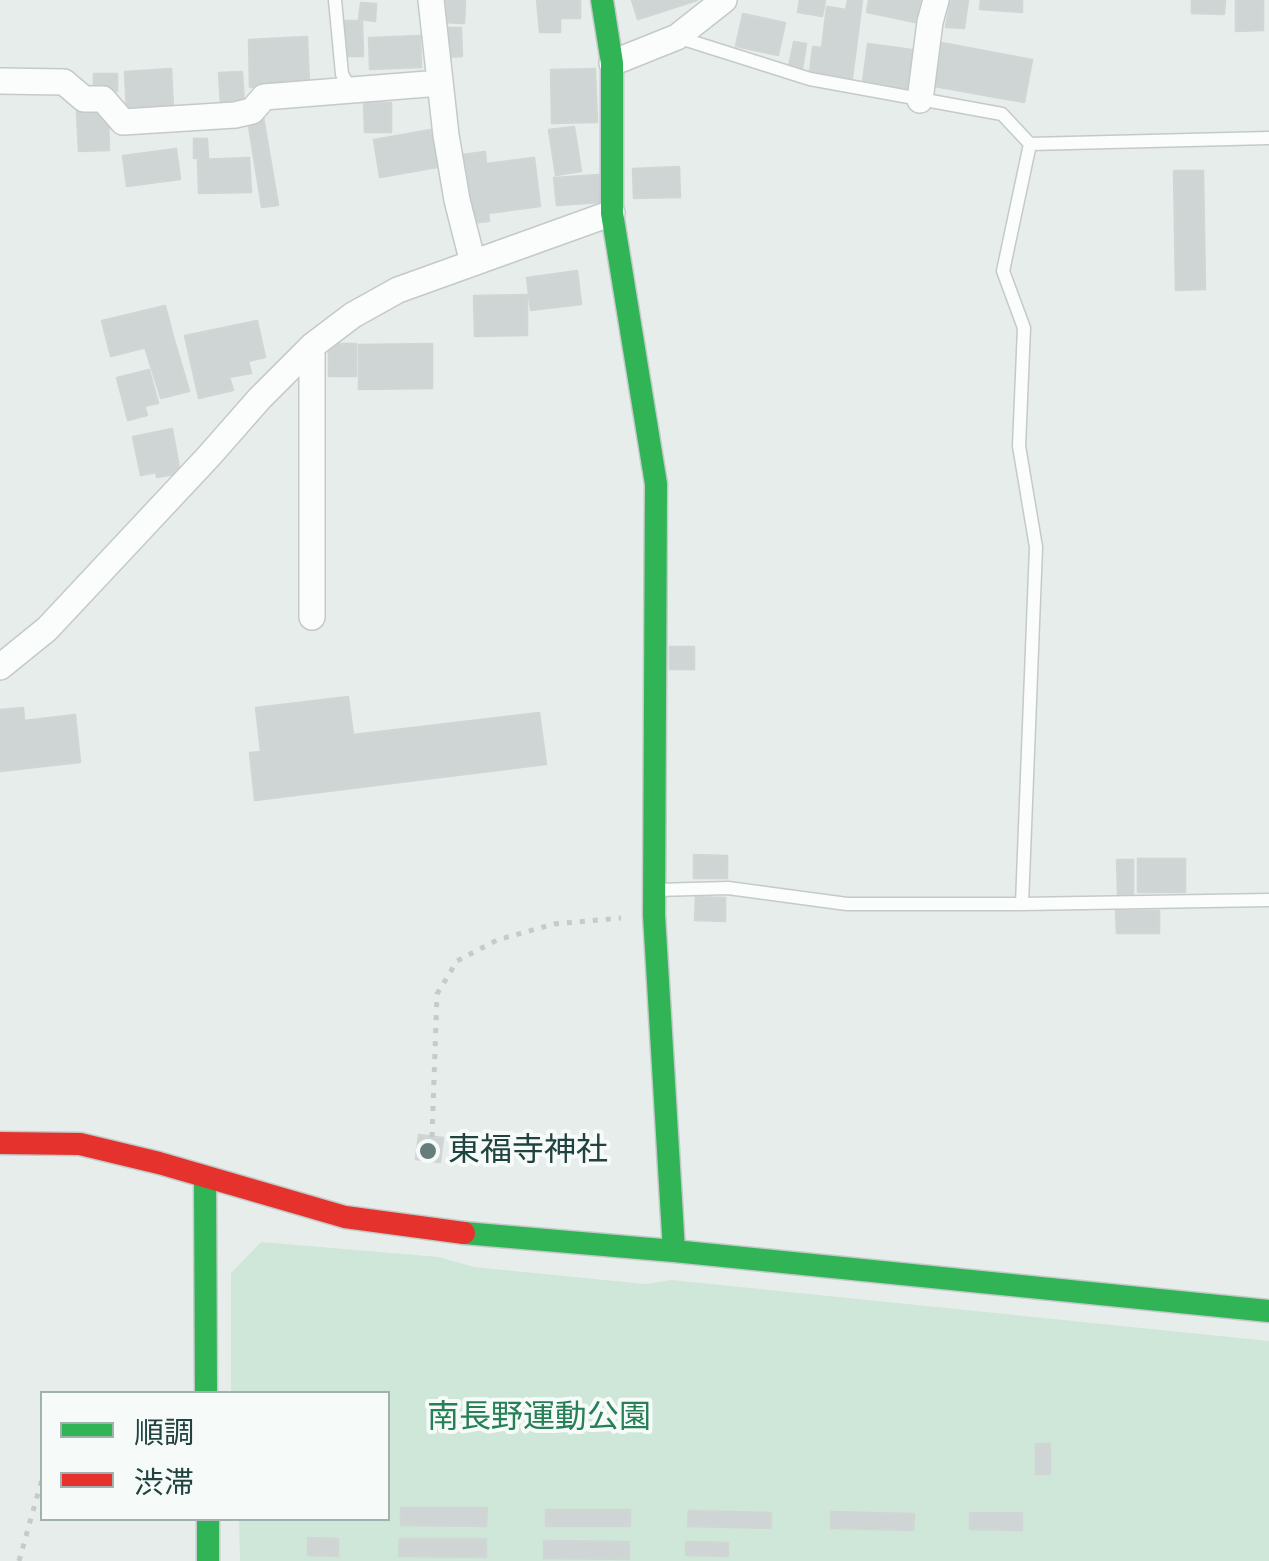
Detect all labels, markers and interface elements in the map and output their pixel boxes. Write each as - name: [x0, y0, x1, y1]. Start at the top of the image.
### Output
- place label: 東福寺神社: [448, 1132, 608, 1170]
- marker: 東福寺神社: [417, 1140, 439, 1162]
- legend: [40, 1391, 390, 1521]
- park label: 南長野運動公園: [427, 1399, 651, 1437]
- text: 順調: [134, 1412, 194, 1451]
- text: 渋滞: [134, 1462, 194, 1501]

